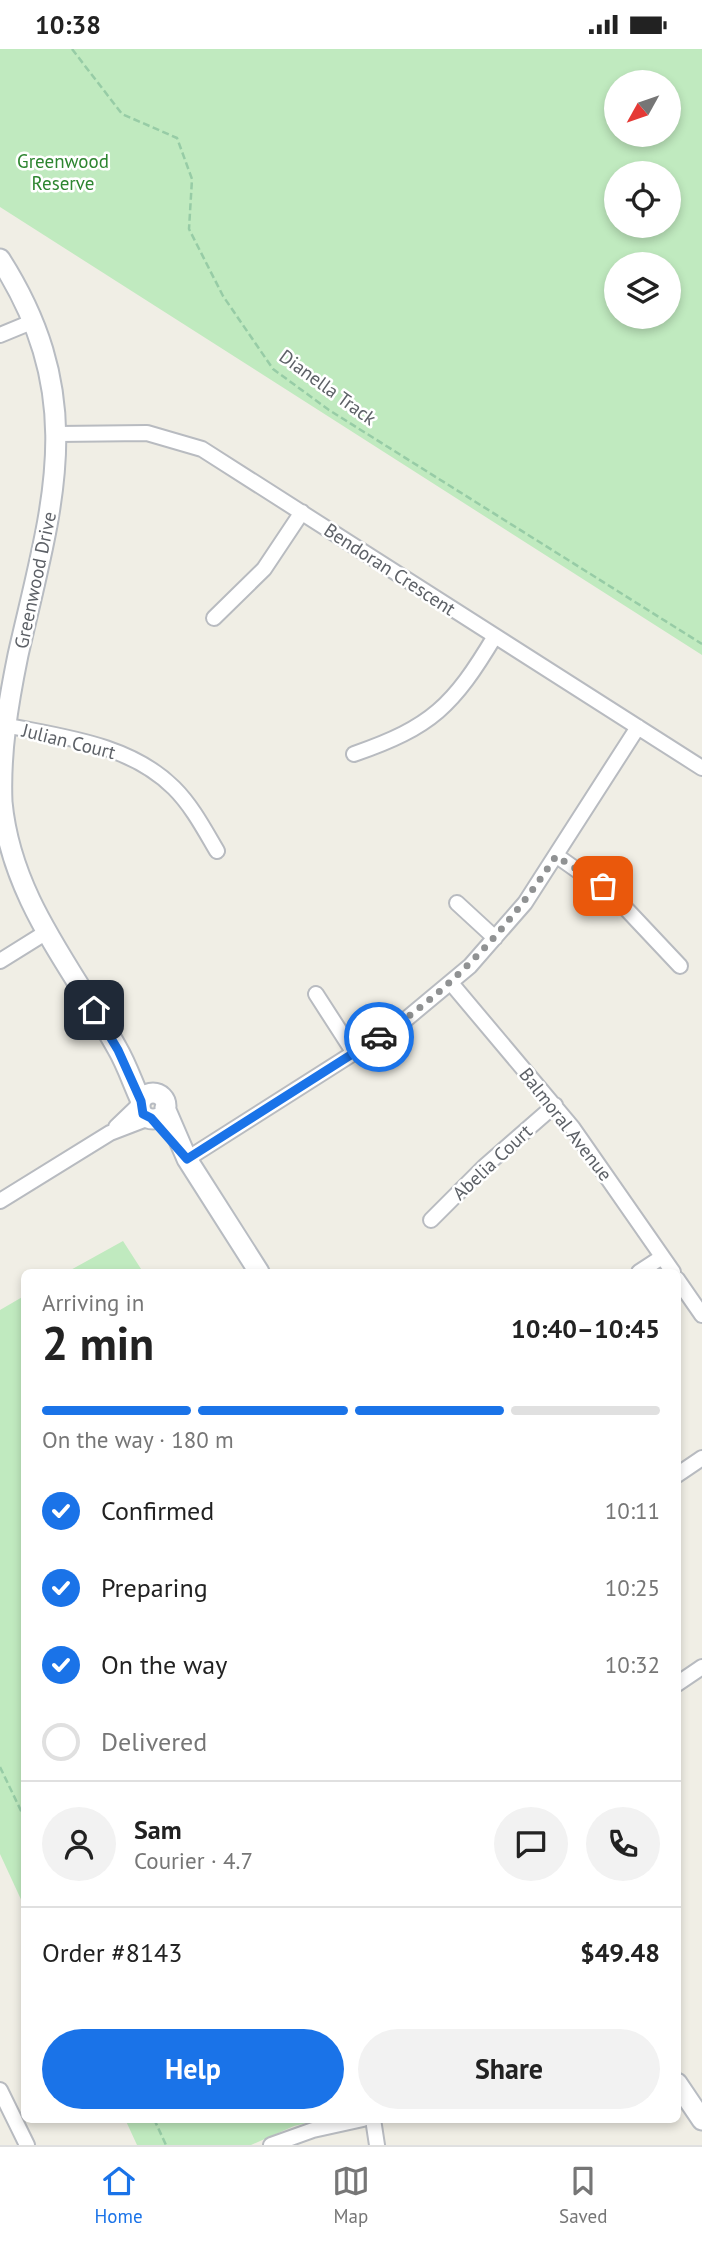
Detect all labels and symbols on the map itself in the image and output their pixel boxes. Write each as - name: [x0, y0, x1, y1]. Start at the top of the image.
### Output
- north arrow: [604, 70, 681, 147]
- park label: Greenwood Reserve: [17, 149, 109, 195]
- street label: Dianella Track: [275, 344, 381, 430]
- street label: Greenwood Drive: [9, 509, 61, 651]
- street label: Bendoran Crescent: [320, 518, 461, 621]
- street label: Julian Court: [19, 718, 119, 764]
- pin: [573, 856, 633, 916]
- pin: [64, 980, 124, 1040]
- courier: [344, 1002, 414, 1072]
- street label: Balmoral Avenue: [514, 1063, 618, 1185]
- street label: Abelia Court: [447, 1119, 537, 1205]

